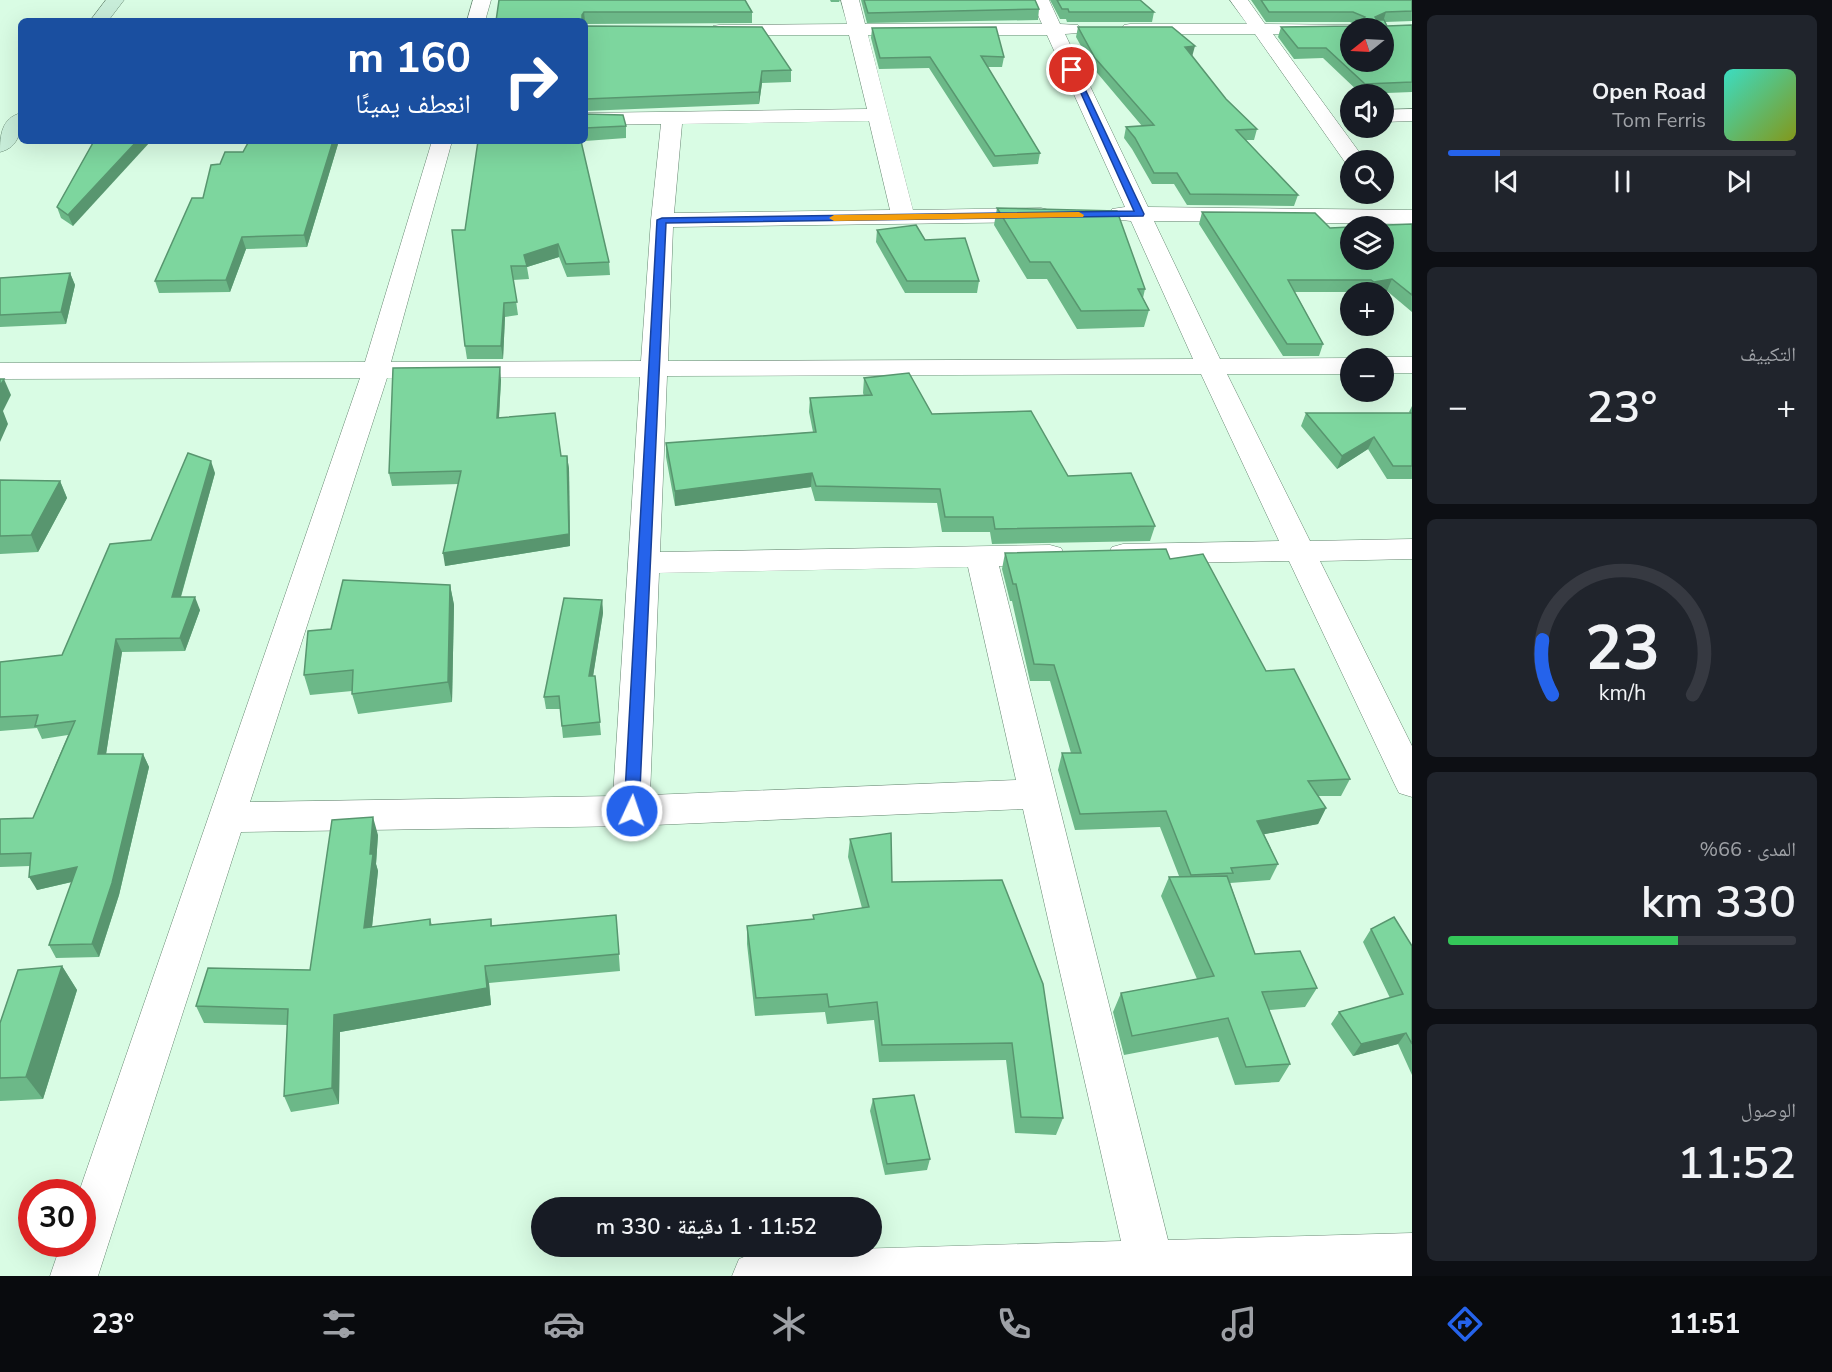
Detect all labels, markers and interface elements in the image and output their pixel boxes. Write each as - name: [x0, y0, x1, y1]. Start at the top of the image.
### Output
- north arrow: [1340, 18, 1394, 72]
- map controls: [1340, 18, 1394, 402]
- text: 160 m: [347, 30, 471, 87]
- icon: right: [492, 42, 570, 120]
- pin: [1046, 44, 1097, 95]
- icon: arrive: [1055, 53, 1088, 86]
- text: Open Road: [1592, 77, 1706, 107]
- button: sound: [1340, 84, 1394, 138]
- text: انعطف يمينًا: [355, 86, 471, 123]
- text: Tom Ferris: [1612, 107, 1706, 134]
- button: search: [1340, 150, 1394, 204]
- icon: previous: [1490, 165, 1523, 198]
- icon: pause: [1606, 165, 1639, 198]
- icon: next: [1722, 165, 1755, 198]
- button: layers: [1340, 216, 1394, 270]
- button: +: [1340, 282, 1394, 336]
- text: التكييف: [1740, 341, 1796, 368]
- button: −: [1340, 348, 1394, 402]
- text: 23°: [1587, 377, 1657, 438]
- text: −: [1448, 385, 1468, 430]
- text: +: [1776, 385, 1796, 430]
- text: 23: [1585, 606, 1659, 691]
- text: km/h: [1598, 678, 1646, 708]
- position arrow: [600, 779, 664, 843]
- text: المدى · 66%: [1699, 836, 1796, 863]
- text: 330 km: [1641, 872, 1796, 933]
- text: الوصول: [1741, 1097, 1796, 1124]
- text: 11:52: [1677, 1133, 1796, 1194]
- speed limit sign: 30: [18, 1179, 96, 1257]
- text: 11:52 · 1 دقيقة · 330 m: [596, 1212, 817, 1242]
- icon: filters: [318, 1303, 360, 1345]
- icon: car: [543, 1303, 585, 1345]
- icon: climate: [768, 1303, 810, 1345]
- icon: phone: [993, 1303, 1035, 1345]
- icon: music: [1218, 1303, 1260, 1345]
- icon: directions: [1444, 1303, 1486, 1345]
- text: 23°: [92, 1306, 134, 1343]
- text: 11:51: [1669, 1306, 1740, 1343]

